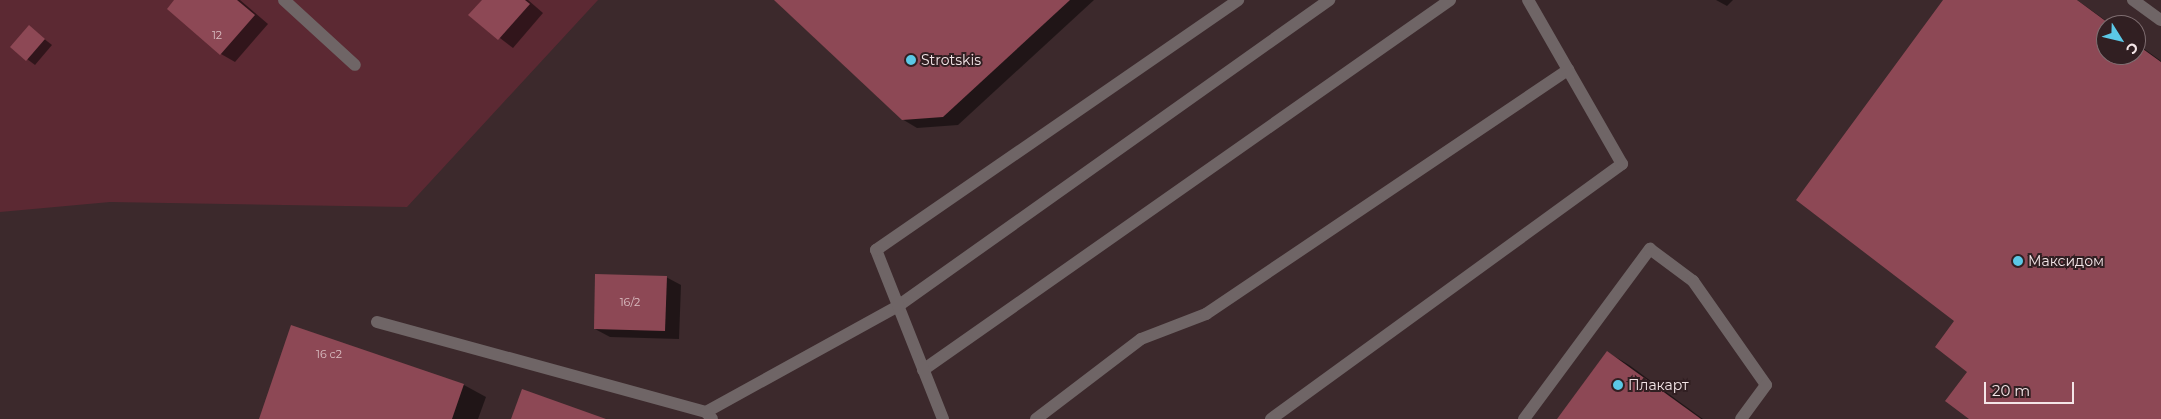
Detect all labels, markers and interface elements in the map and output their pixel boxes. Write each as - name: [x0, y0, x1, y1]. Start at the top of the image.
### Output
- north arrow: [2096, 15, 2146, 65]
- house number: 12: [212, 28, 222, 42]
- text: С: [2122, 39, 2143, 58]
- place label: Strotskis: [921, 52, 981, 68]
- marker: Strotskis: [905, 54, 917, 66]
- place label: Максидом: [2028, 253, 2104, 269]
- marker: Максидом: [2012, 255, 2024, 267]
- house number: 16/2: [620, 295, 640, 309]
- house number: 16 с2: [316, 347, 342, 361]
- scale bar: [1986, 372, 2076, 404]
- place label: Плакарт: [1628, 377, 1689, 393]
- marker: Плакарт: [1612, 379, 1624, 391]
- text: 20 m: [1992, 381, 2030, 400]

